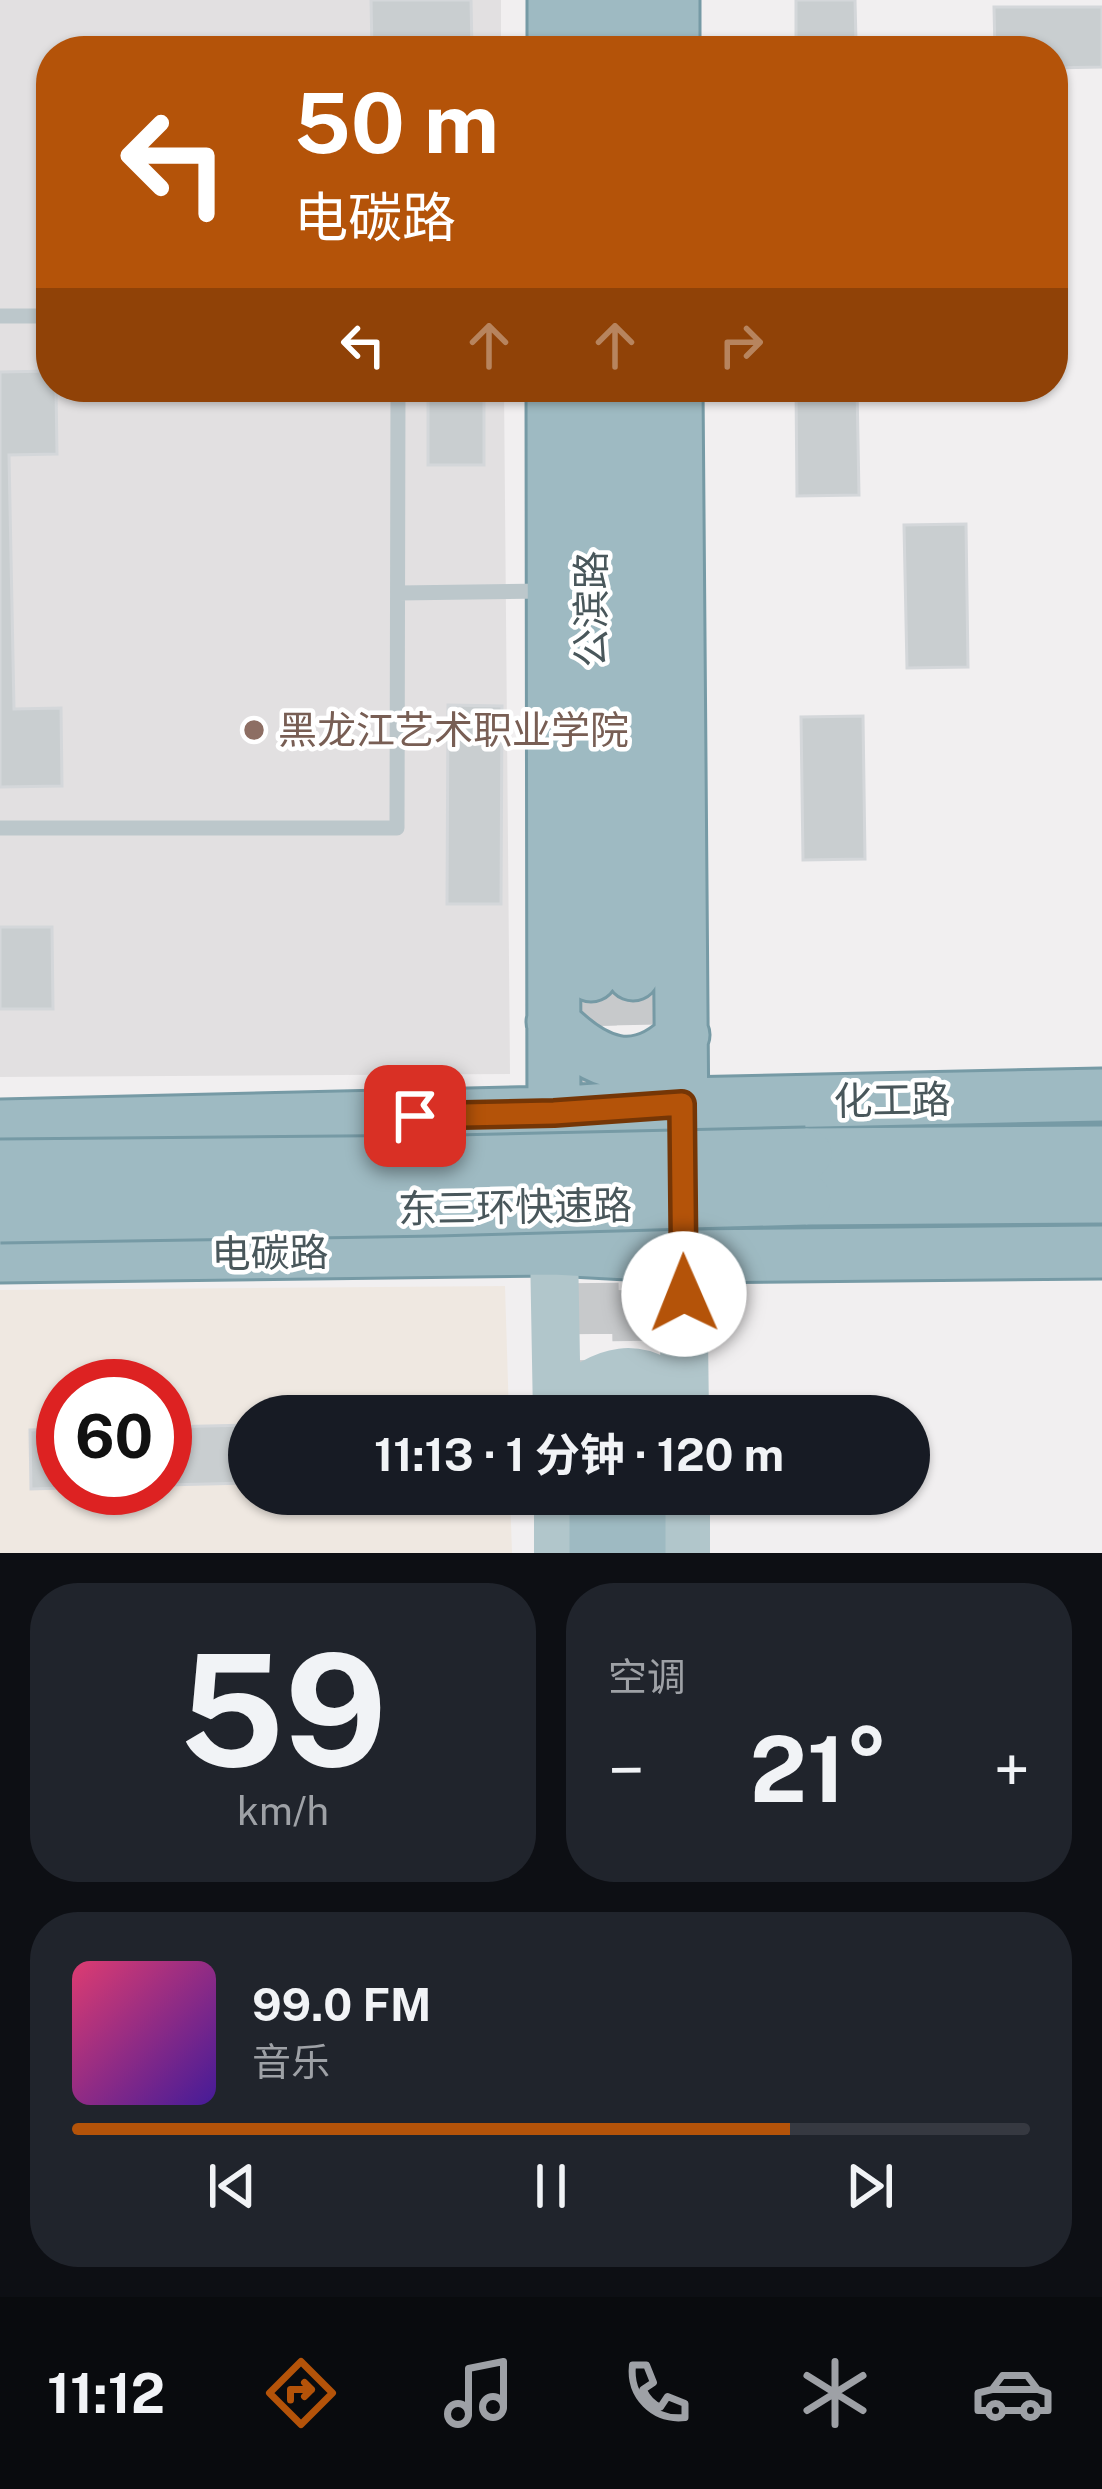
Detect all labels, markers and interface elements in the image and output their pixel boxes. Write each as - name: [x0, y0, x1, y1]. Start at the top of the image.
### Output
- text: 50 m: [294, 73, 499, 172]
- icon: left: [96, 84, 252, 240]
- text: 电碳路: [294, 186, 456, 249]
- icon: left: [330, 312, 396, 378]
- icon: ahead: [456, 312, 522, 378]
- icon: ahead: [582, 312, 648, 378]
- icon: right: [708, 312, 774, 378]
- street label: 公滨路: [568, 550, 614, 668]
- place label: 黑龙江艺术职业学院: [278, 707, 629, 753]
- marker: 黑龙江艺术职业学院: [241, 717, 267, 743]
- pin: [364, 1065, 466, 1167]
- street label: 化工路: [833, 1076, 951, 1124]
- icon: arrive: [382, 1083, 448, 1149]
- street label: 东三环快速路: [398, 1182, 632, 1232]
- street label: 电碳路: [211, 1229, 329, 1277]
- position arrow: [621, 1231, 747, 1357]
- speed limit sign: 60: [36, 1359, 192, 1515]
- text: 11:13 · 1 分钟 · 120 m: [374, 1428, 784, 1481]
- text: 59: [179, 1618, 387, 1801]
- text: 空调: [608, 1654, 686, 1700]
- text: 21°: [750, 1716, 888, 1822]
- text: −: [608, 1731, 645, 1809]
- text: +: [993, 1731, 1030, 1809]
- text: km/h: [237, 1788, 329, 1834]
- text: 99.0 FM: [252, 1978, 431, 2031]
- text: 音乐: [252, 2039, 330, 2085]
- icon: previous: [199, 2153, 265, 2219]
- icon: pause: [518, 2153, 584, 2219]
- icon: next: [837, 2153, 903, 2219]
- icon: directions: [259, 2351, 343, 2435]
- icon: music: [437, 2351, 521, 2435]
- icon: phone: [615, 2351, 699, 2435]
- icon: climate: [793, 2351, 877, 2435]
- icon: car: [971, 2351, 1055, 2435]
- text: 11:12: [47, 2362, 165, 2425]

